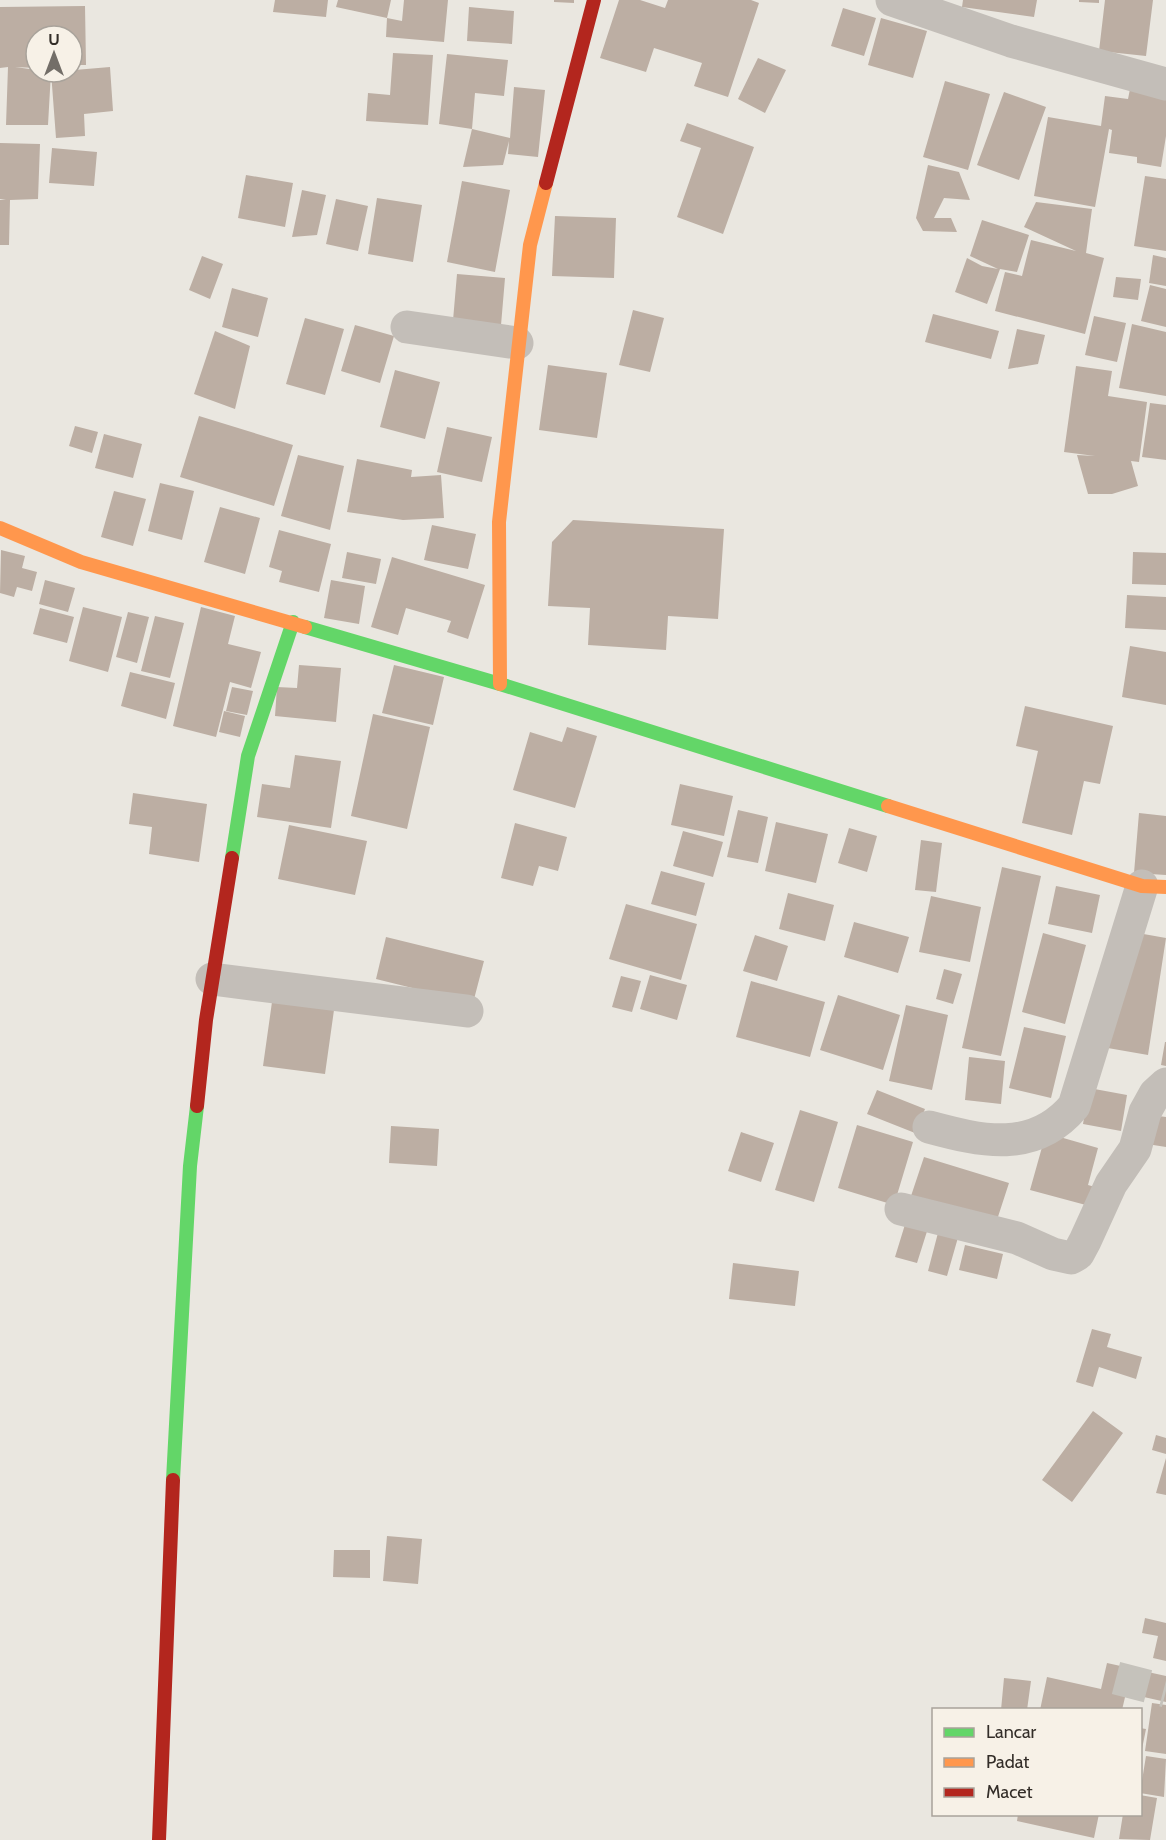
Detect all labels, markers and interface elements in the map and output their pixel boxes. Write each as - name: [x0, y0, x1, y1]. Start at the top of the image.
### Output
- north arrow: [24, 24, 84, 84]
- text: U: [48, 30, 60, 49]
- legend: [932, 1708, 1142, 1816]
- text: Lancar: [986, 1721, 1037, 1743]
- text: Padat: [986, 1751, 1029, 1773]
- text: Macet: [986, 1781, 1032, 1803]

